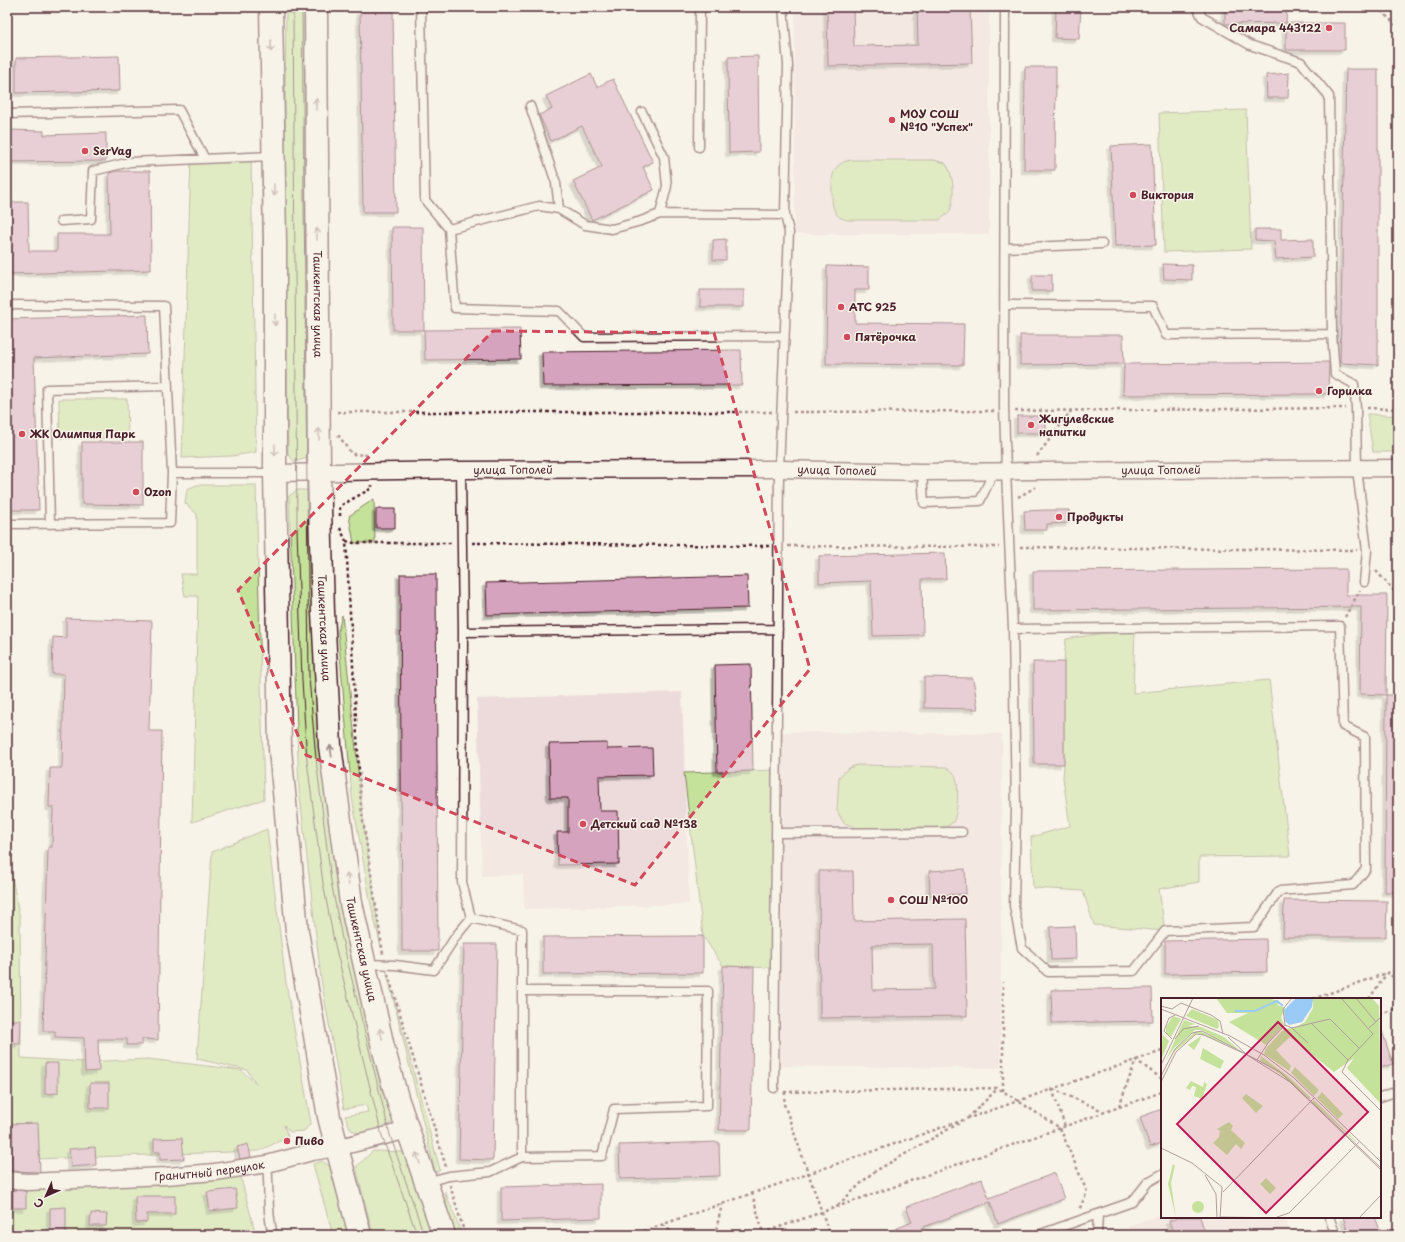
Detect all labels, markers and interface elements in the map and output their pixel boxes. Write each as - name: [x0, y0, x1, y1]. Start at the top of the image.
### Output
- place label: Самара 443122: [1229, 19, 1321, 36]
- marker: Самара 443122: [1324, 23, 1334, 33]
- one-way arrow: [268, 39, 275, 52]
- one-way arrow: [313, 98, 320, 111]
- place label: МОУ СОШ №10 "Успех": [900, 105, 973, 135]
- marker: МОУ СОШ №10 "Успех": [887, 115, 897, 125]
- place label: SerVag: [93, 142, 132, 159]
- marker: SerVag: [80, 146, 90, 156]
- one-way arrow: [270, 183, 278, 196]
- place label: Виктория: [1141, 186, 1194, 203]
- marker: Виктория: [1128, 190, 1138, 200]
- one-way arrow: [313, 228, 321, 241]
- street label: Ташкентская улица: [310, 250, 327, 358]
- place label: АТС 925: [849, 298, 897, 315]
- marker: АТС 925: [836, 302, 846, 312]
- one-way arrow: [271, 313, 279, 326]
- place label: Пятёрочка: [855, 328, 917, 345]
- marker: Пятёрочка: [842, 332, 852, 342]
- place label: Горилка: [1327, 382, 1373, 399]
- marker: Горилка: [1314, 386, 1324, 396]
- place label: Жигулевские напитки: [1038, 410, 1114, 440]
- marker: Жигулевские напитки: [1026, 420, 1036, 430]
- place label: ЖК Олимпия Парк: [29, 425, 136, 442]
- one-way arrow: [315, 428, 323, 441]
- marker: ЖК Олимпия Парк: [17, 429, 27, 439]
- one-way arrow: [271, 443, 279, 456]
- street label: улица Тополей: [797, 460, 877, 479]
- street label: улица Тополей: [473, 461, 553, 478]
- street label: улица Тополей: [1121, 461, 1201, 478]
- place label: Ozon: [144, 483, 172, 500]
- marker: Ozon: [131, 487, 141, 497]
- place label: Продукты: [1067, 508, 1124, 525]
- marker: Продукты: [1054, 512, 1064, 522]
- street label: Ташкентская улица: [314, 574, 336, 682]
- one-way arrow: [327, 745, 335, 758]
- place label: Детский сад №138: [590, 815, 698, 832]
- marker: Детский сад №138: [578, 819, 588, 829]
- one-way arrow: [344, 873, 351, 886]
- place label: СОШ №100: [899, 891, 968, 908]
- marker: СОШ №100: [886, 895, 896, 905]
- street label: Ташкентская улица: [342, 896, 382, 1003]
- inset map: [1161, 998, 1381, 1218]
- one-way arrow: [376, 1028, 384, 1041]
- place label: Пиво: [295, 1132, 324, 1149]
- marker: Пиво: [282, 1136, 292, 1146]
- one-way arrow: [414, 1152, 421, 1165]
- street label: Гранитный переулок: [154, 1155, 266, 1184]
- north arrow: [26, 1176, 66, 1216]
- text: С: [30, 1194, 48, 1212]

